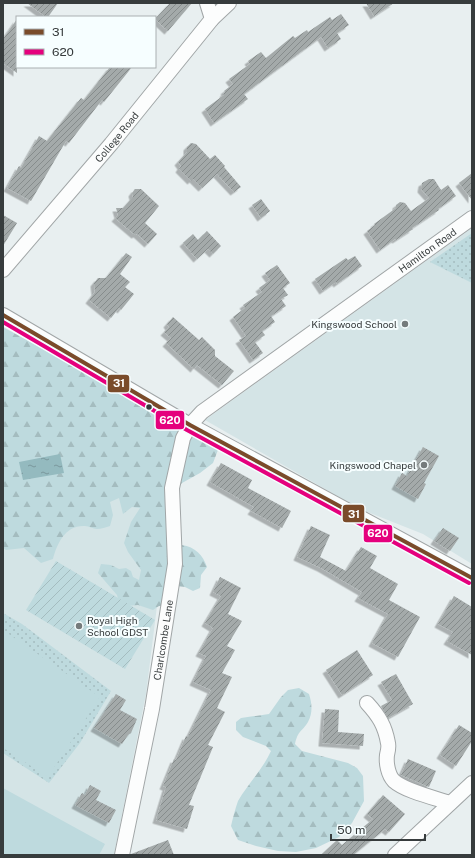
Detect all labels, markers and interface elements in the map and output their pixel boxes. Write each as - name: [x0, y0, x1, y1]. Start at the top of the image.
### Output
- legend: [16, 16, 156, 68]
- text: 31: [52, 25, 64, 39]
- text: 620: [52, 45, 74, 59]
- street label: College Road: [92, 109, 141, 164]
- street label: Hamilton Road: [396, 225, 459, 275]
- place label: Kingswood School: [311, 318, 397, 330]
- marker: Kingswood School: [400, 319, 410, 329]
- line badge: 31: [107, 374, 130, 393]
- text: 31: [113, 377, 125, 389]
- unlabelled marker: [144, 402, 154, 412]
- line badge: 620: [155, 410, 185, 430]
- text: 620: [159, 414, 181, 426]
- place label: Kingswood Chapel: [330, 459, 416, 471]
- marker: Kingswood Chapel: [419, 460, 429, 470]
- line badge: 31: [342, 504, 365, 523]
- text: 31: [348, 508, 360, 520]
- line badge: 620: [363, 524, 393, 543]
- text: 620: [367, 527, 389, 539]
- street label: Charlcombe Lane: [151, 599, 175, 681]
- place label: Royal High School GDST: [87, 614, 148, 638]
- marker: Royal High School GDST: [74, 621, 84, 631]
- scale bar: [331, 816, 425, 842]
- text: 50 m: [337, 823, 365, 837]

